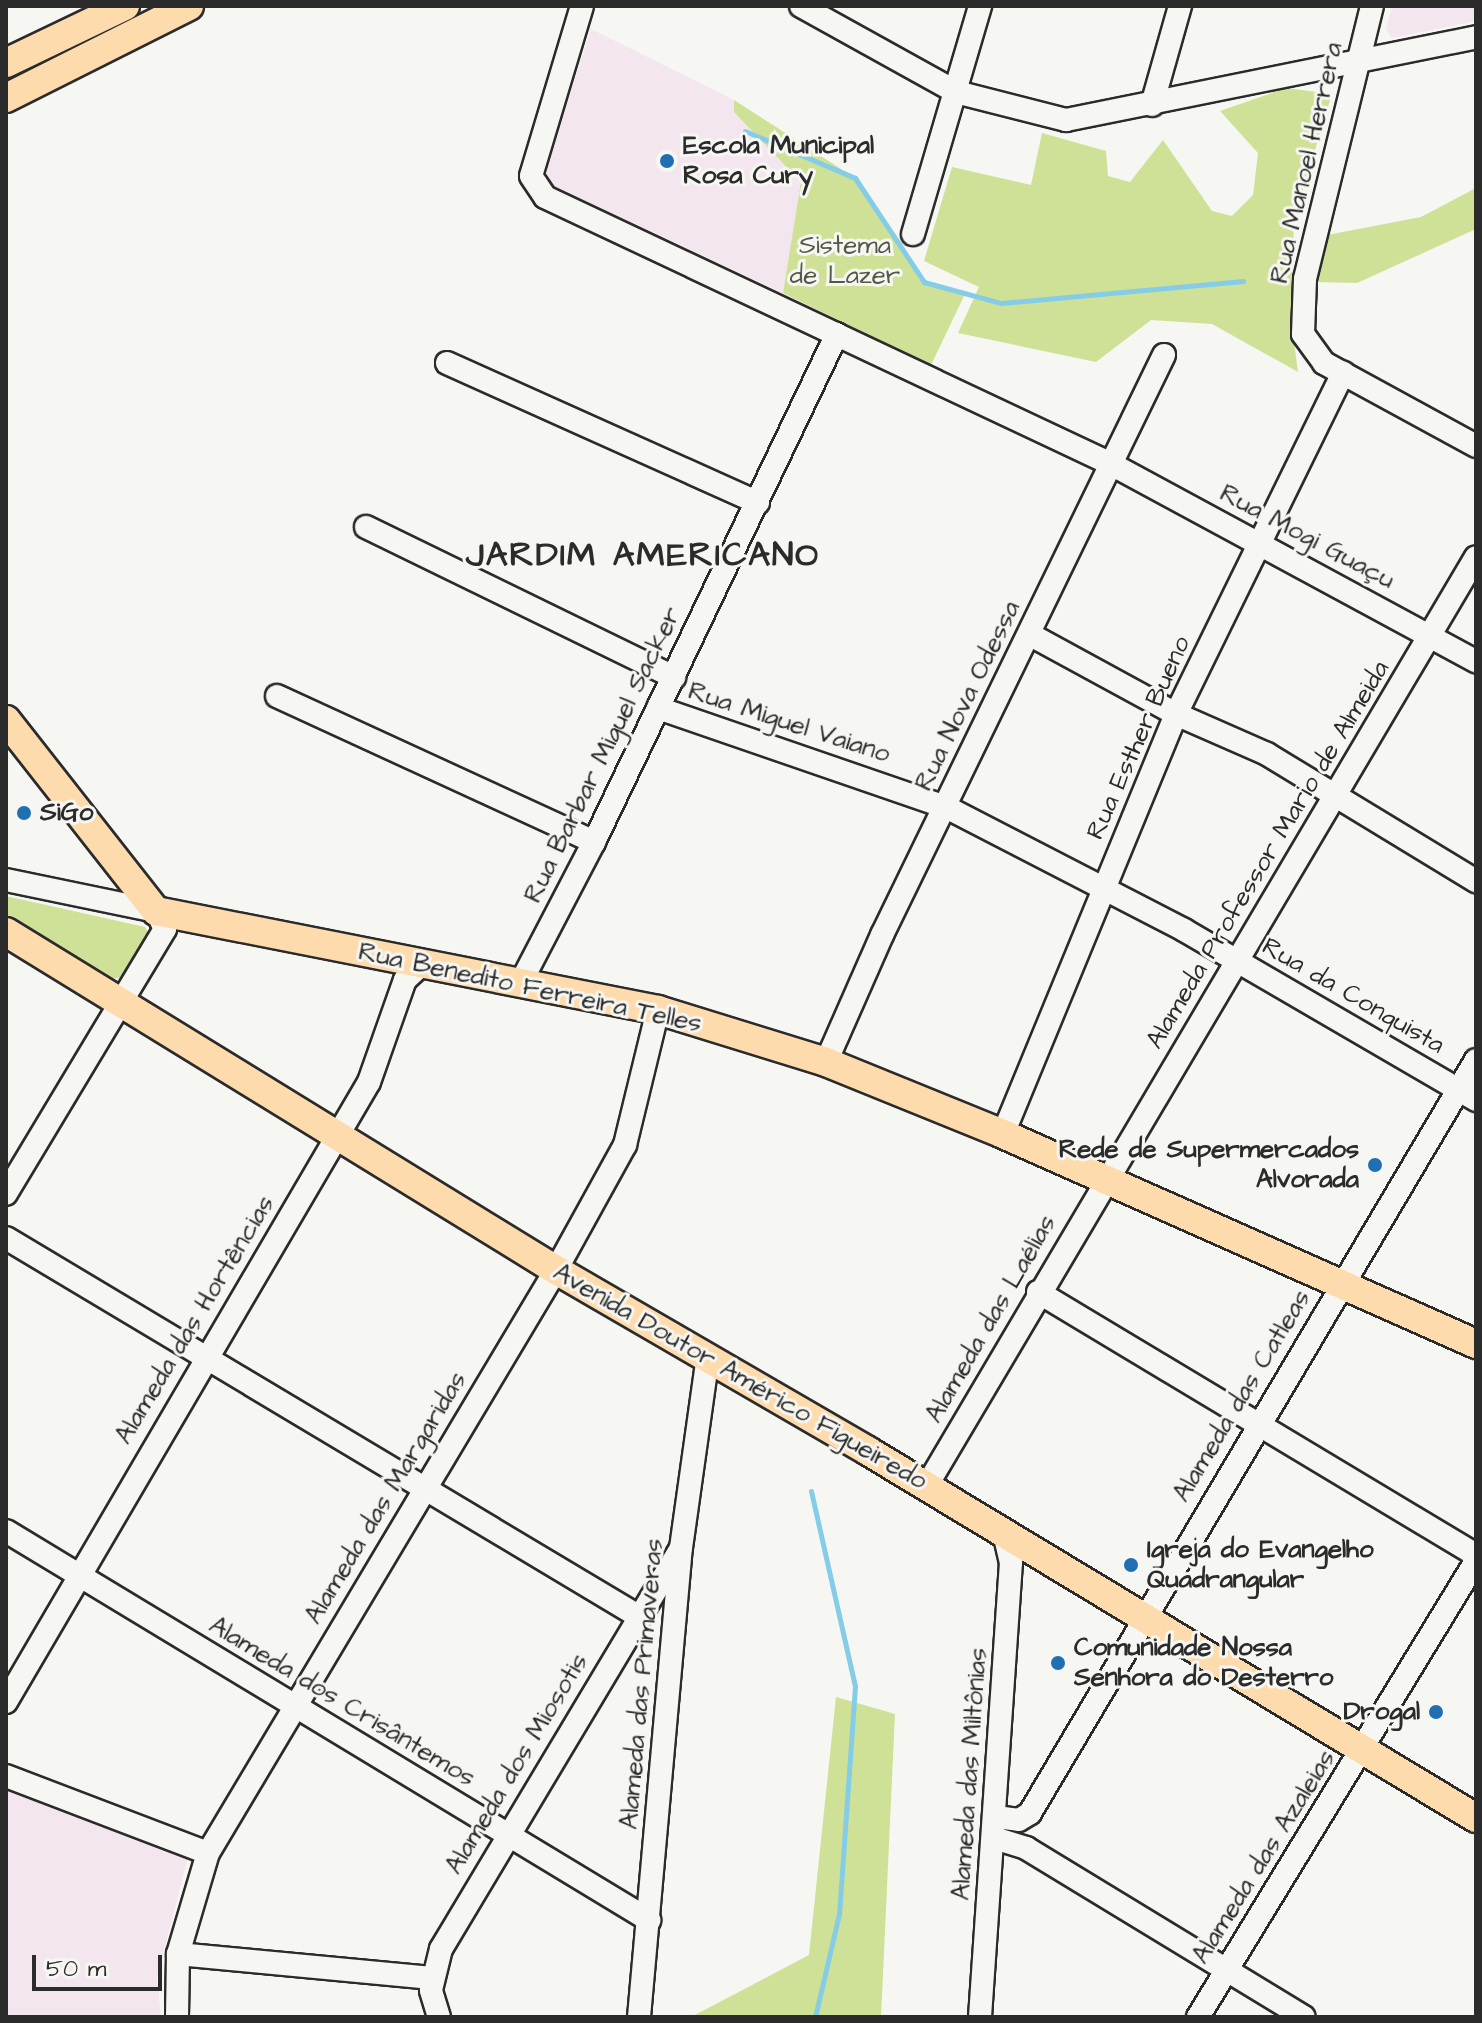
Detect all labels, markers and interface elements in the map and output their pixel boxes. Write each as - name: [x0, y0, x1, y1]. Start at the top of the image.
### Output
- street label: Rua Manoel Herrera: [1264, 39, 1350, 287]
- place label: Escola Municipal Rosa Cury: [683, 130, 874, 192]
- marker: Escola Municipal Rosa Cury: [658, 152, 676, 170]
- park label: Sistema de Lazer: [790, 230, 900, 292]
- street label: Rua Mogi Guaçu: [1214, 478, 1400, 596]
- district label: JARDIM AMERICANO: [466, 536, 820, 576]
- street label: Rua Nova Odessa: [908, 596, 1028, 796]
- street label: Rua Barbar Miguel Sacker: [518, 602, 688, 908]
- street label: Rua Esther Bueno: [1080, 631, 1198, 845]
- street label: Alameda Professor Mario de Almeida: [1139, 655, 1397, 1055]
- street label: Rua Miguel Vaiano: [684, 676, 894, 770]
- place label: SiGo: [40, 797, 93, 829]
- marker: SiGo: [15, 804, 33, 822]
- street label: Rua da Conquista: [1256, 931, 1450, 1061]
- street label: Rua Benedito Ferreira Telles: [356, 936, 704, 1040]
- place label: Rede de Supermercados Alvorada: [1059, 1134, 1359, 1196]
- marker: Rede de Supermercados Alvorada: [1366, 1156, 1384, 1174]
- street label: Alameda das Hortências: [108, 1190, 282, 1450]
- street label: Alameda das Laélias: [919, 1210, 1063, 1428]
- street label: Avenida Doutor Américo Figueiredo: [548, 1257, 932, 1497]
- street label: Alameda das Catleas: [1166, 1284, 1318, 1508]
- street label: Alameda das Margaridas: [298, 1366, 474, 1630]
- place label: Igreja do Evangelho Quadrangular: [1147, 1534, 1374, 1596]
- street label: Alameda das Primaveras: [614, 1537, 670, 1831]
- marker: Igreja do Evangelho Quadrangular: [1122, 1556, 1140, 1574]
- street label: Alameda dos Crisântemos: [203, 1610, 481, 1794]
- place label: Comunidade Nossa Senhora do Desterro: [1074, 1632, 1333, 1694]
- street label: Alameda das Miltônias: [946, 1647, 994, 1901]
- street label: Alameda dos Miosotis: [439, 1648, 595, 1880]
- marker: Comunidade Nossa Senhora do Desterro: [1049, 1654, 1067, 1672]
- place label: Drogal: [1343, 1696, 1420, 1728]
- marker: Drogal: [1427, 1703, 1445, 1721]
- street label: Alameda das Azaleias: [1185, 1744, 1343, 1970]
- scale bar: [36, 1939, 166, 1989]
- text: 50 m: [46, 1952, 106, 1986]

